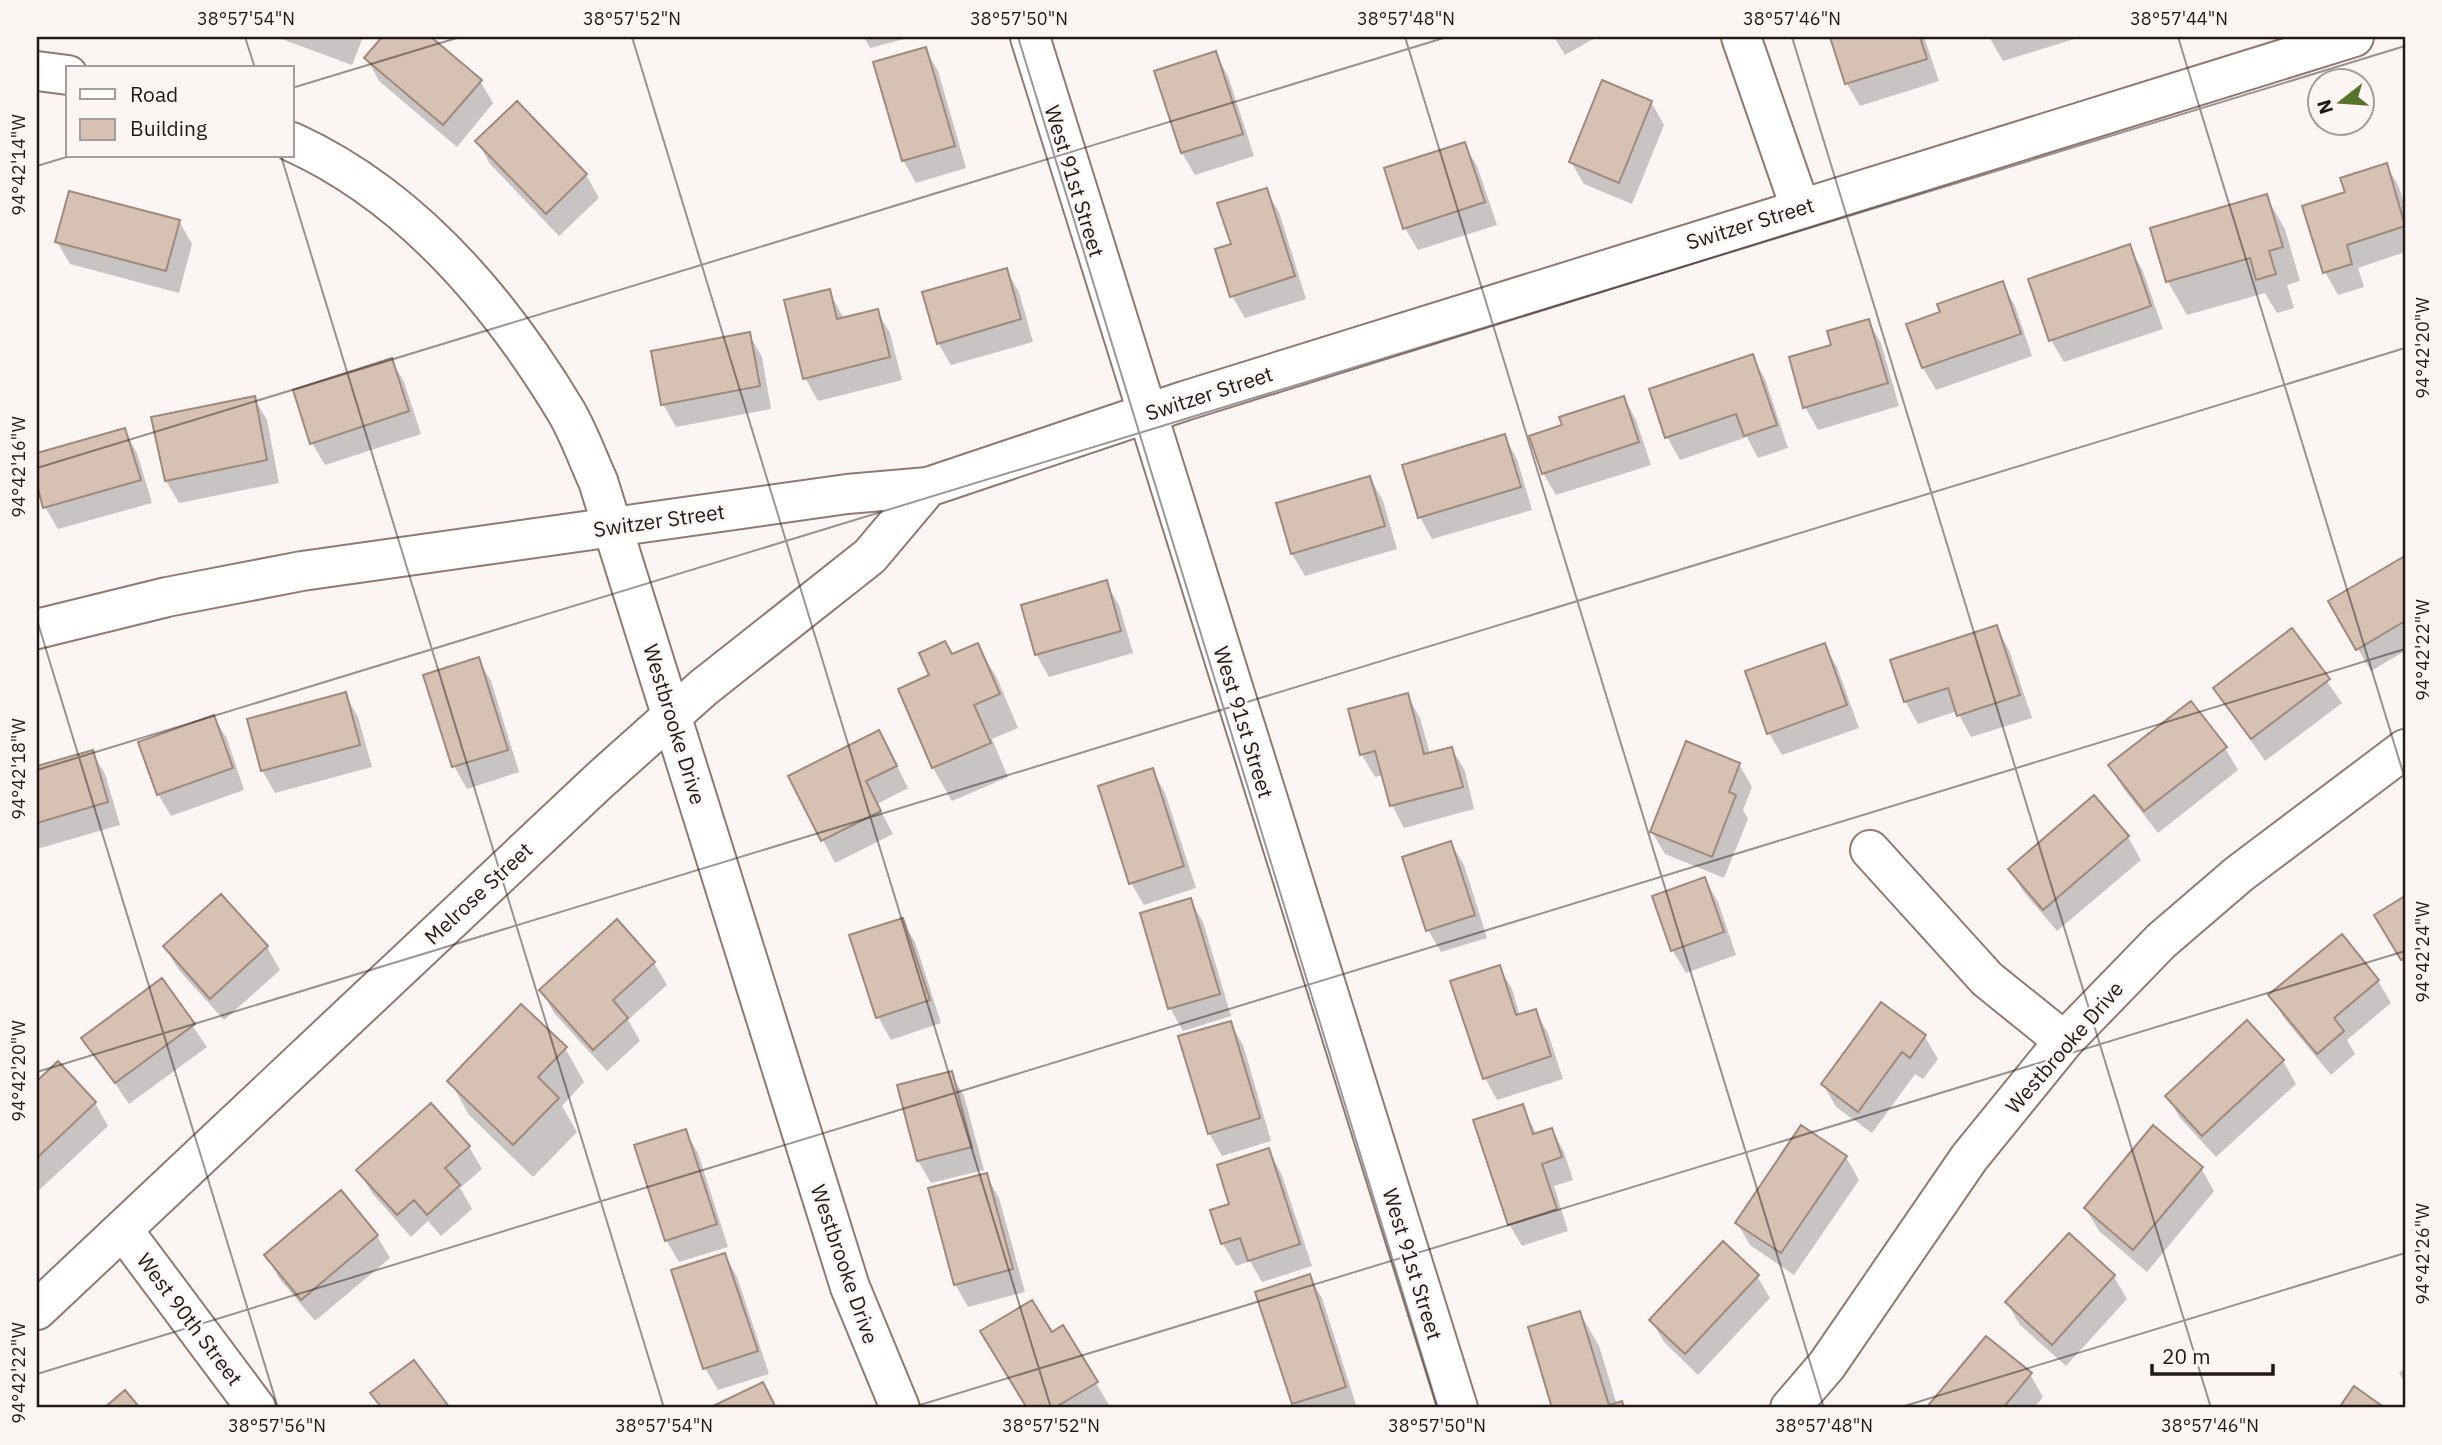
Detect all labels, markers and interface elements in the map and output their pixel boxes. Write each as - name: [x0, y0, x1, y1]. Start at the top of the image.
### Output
- text: 38°57'54"N: [197, 7, 295, 30]
- text: 38°57'52"N: [583, 7, 681, 30]
- text: 38°57'50"N: [970, 7, 1068, 30]
- text: 38°57'48"N: [1357, 7, 1455, 30]
- text: 38°57'46"N: [1743, 7, 1841, 30]
- text: 38°57'44"N: [2130, 7, 2228, 30]
- legend: [66, 66, 294, 158]
- north arrow: [2306, 66, 2376, 136]
- text: Road: [130, 80, 178, 108]
- text: N: [2311, 97, 2338, 117]
- street label: West 91st Street: [1039, 102, 1111, 260]
- text: 94°42'14"W: [7, 114, 30, 216]
- text: Building: [130, 114, 207, 142]
- street label: Switzer Street: [1683, 190, 1817, 256]
- text: 94°42'20"W: [2411, 297, 2434, 399]
- street label: Switzer Street: [1142, 359, 1276, 427]
- text: 94°42'16"W: [7, 416, 30, 518]
- street label: Switzer Street: [592, 497, 726, 543]
- text: 94°42'22"W: [2411, 599, 2434, 701]
- street label: Westbrooke Drive: [637, 640, 713, 808]
- street label: West 91st Street: [1208, 643, 1280, 801]
- text: 94°42'18"W: [7, 718, 30, 820]
- street label: Melrose Street: [418, 836, 538, 950]
- text: 94°42'24"W: [2411, 901, 2434, 1003]
- street label: Westbrooke Drive: [1999, 975, 2129, 1119]
- text: 94°42'20"W: [7, 1020, 30, 1122]
- street label: Westbrooke Drive: [805, 1181, 885, 1347]
- street label: West 91st Street: [1377, 1185, 1449, 1343]
- text: 94°42'26"W: [2411, 1203, 2434, 1305]
- street label: West 90th Street: [131, 1247, 249, 1391]
- text: 94°42'22"W: [7, 1322, 30, 1424]
- scale bar: [2152, 1333, 2272, 1377]
- text: 20 m: [2162, 1342, 2211, 1370]
- text: 38°57'56"N: [228, 1414, 326, 1437]
- text: 38°57'54"N: [615, 1414, 713, 1437]
- text: 38°57'52"N: [1002, 1414, 1100, 1437]
- text: 38°57'50"N: [1388, 1414, 1486, 1437]
- text: 38°57'48"N: [1775, 1414, 1873, 1437]
- text: 38°57'46"N: [2161, 1414, 2259, 1437]

